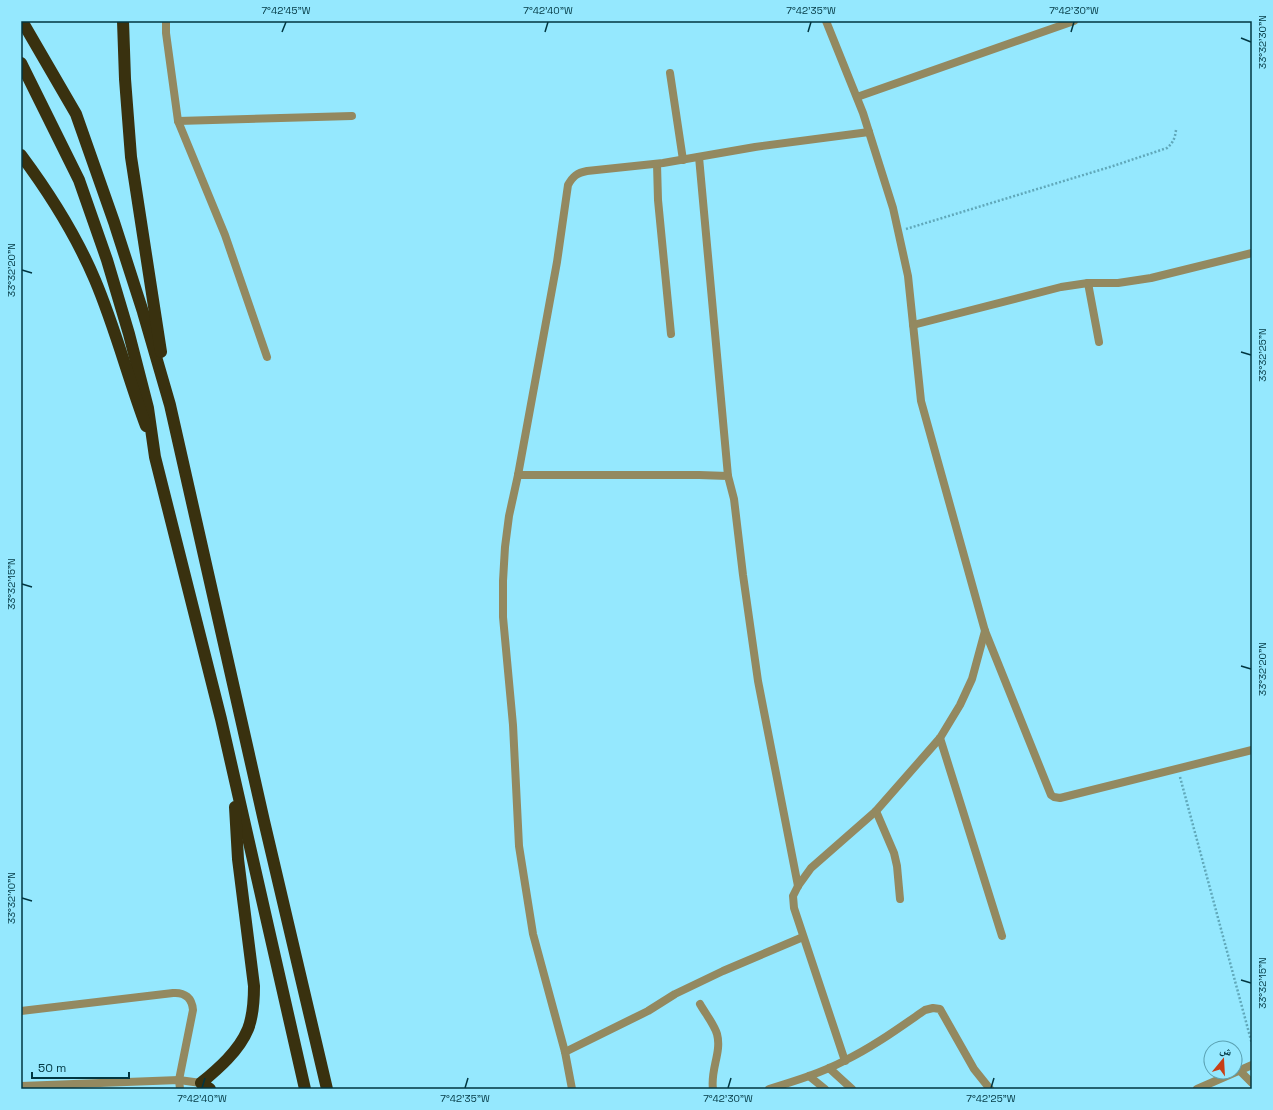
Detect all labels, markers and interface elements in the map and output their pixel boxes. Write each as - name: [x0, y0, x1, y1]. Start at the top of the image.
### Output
- text: 7°42'45"W: [261, 4, 311, 17]
- text: 7°42'40"W: [523, 4, 573, 17]
- text: 7°42'35"W: [786, 4, 836, 17]
- text: 7°42'30"W: [1049, 4, 1099, 17]
- text: 33°32'30"N: [1256, 15, 1269, 69]
- text: 33°32'20"N: [5, 243, 18, 297]
- text: 33°32'25"N: [1256, 328, 1269, 382]
- text: 33°32'15"N: [5, 558, 18, 610]
- text: 33°32'20"N: [1256, 642, 1269, 696]
- text: 33°32'10"N: [5, 872, 18, 924]
- text: 33°32'15"N: [1256, 957, 1269, 1009]
- north arrow: [1203, 1040, 1243, 1080]
- text: ش: [1218, 1042, 1234, 1060]
- scale bar: [32, 1054, 129, 1080]
- text: 50 m: [38, 1060, 66, 1076]
- text: 7°42'40"W: [177, 1092, 227, 1105]
- text: 7°42'35"W: [440, 1092, 490, 1105]
- text: 7°42'30"W: [703, 1092, 753, 1105]
- text: 7°42'25"W: [966, 1092, 1016, 1105]

